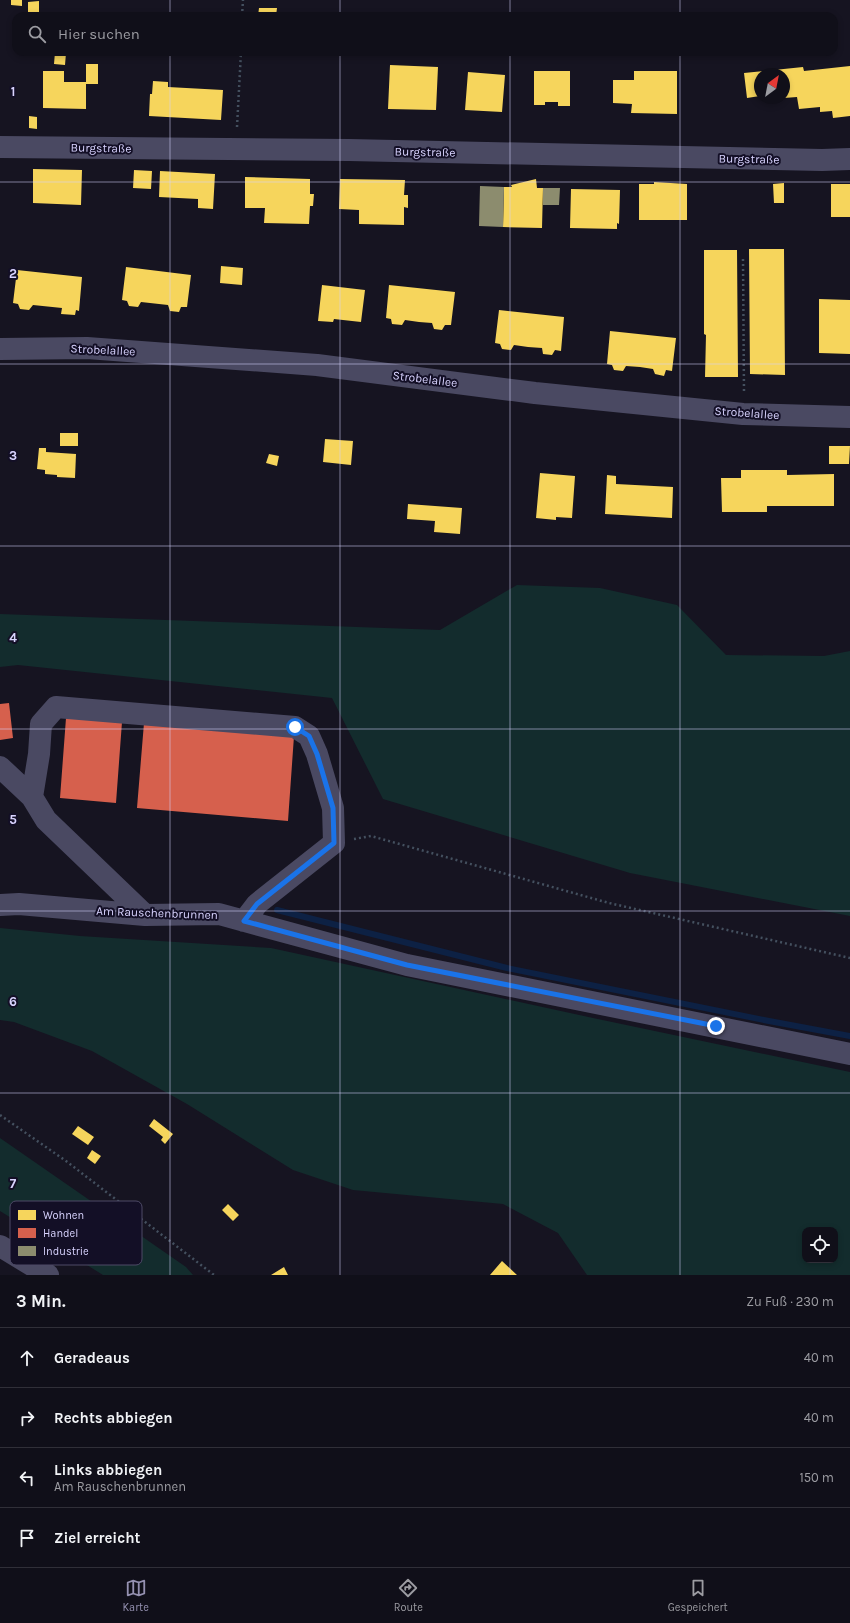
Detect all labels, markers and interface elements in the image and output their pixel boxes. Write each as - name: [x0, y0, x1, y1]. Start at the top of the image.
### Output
- search box: [12, 12, 838, 56]
- icon: search: [26, 23, 48, 45]
- text: Hier suchen: [58, 25, 140, 43]
- north arrow: [754, 68, 790, 104]
- text: 1: [11, 84, 15, 99]
- street label: Burgstraße: [70, 140, 132, 156]
- street label: Burgstraße: [394, 144, 456, 160]
- street label: Burgstraße: [718, 151, 780, 167]
- text: 2: [9, 266, 17, 281]
- street label: Strobelallee: [70, 341, 136, 359]
- street label: Strobelallee: [392, 368, 458, 390]
- street label: Strobelallee: [714, 404, 780, 422]
- text: 3: [9, 448, 17, 463]
- text: 4: [9, 630, 17, 645]
- route start: [286, 718, 304, 736]
- text: 5: [9, 812, 17, 827]
- street label: Am Rauschenbrunnen: [96, 904, 218, 922]
- text: 6: [9, 994, 17, 1009]
- route end: [707, 1017, 725, 1035]
- text: 7: [10, 1176, 17, 1191]
- legend: [10, 1201, 142, 1265]
- text: Wohnen: [43, 1209, 84, 1222]
- text: Handel: [43, 1227, 78, 1240]
- map controls: [802, 1227, 838, 1263]
- button: locate: [802, 1227, 838, 1263]
- text: Industrie: [43, 1245, 89, 1258]
- text: 3 Min.: [16, 1291, 66, 1311]
- text: Zu Fuß · 230 m: [746, 1294, 834, 1309]
- icon: ahead: [16, 1347, 38, 1369]
- text: Geradeaus: [54, 1349, 130, 1367]
- text: 40 m: [804, 1350, 834, 1365]
- icon: right: [16, 1407, 38, 1429]
- text: Rechts abbiegen: [54, 1409, 173, 1427]
- text: 40 m: [804, 1410, 834, 1425]
- text: Links abbiegen: [54, 1461, 162, 1479]
- icon: left: [16, 1467, 38, 1489]
- text: 150 m: [799, 1470, 834, 1485]
- text: Am Rauschenbrunnen: [54, 1479, 186, 1494]
- icon: arrive: [16, 1527, 38, 1549]
- text: Ziel erreicht: [54, 1529, 140, 1547]
- tab: Karte: [122, 1577, 149, 1614]
- tab: Route: [394, 1577, 423, 1614]
- tab: Gespeichert: [668, 1577, 728, 1614]

